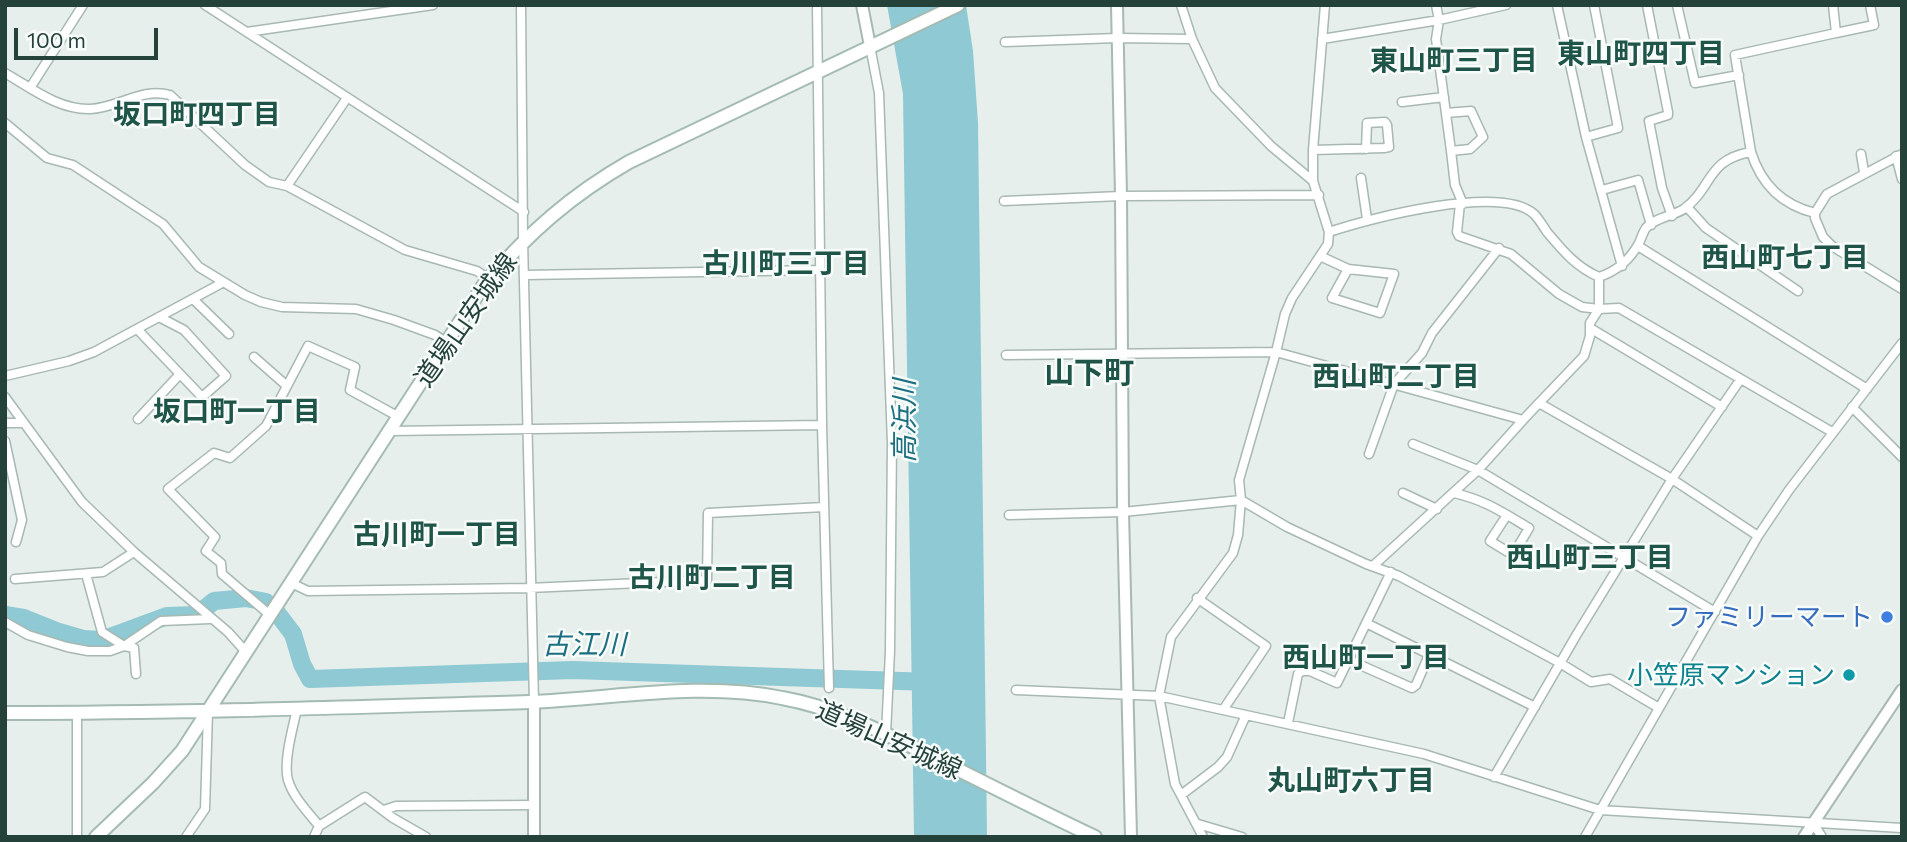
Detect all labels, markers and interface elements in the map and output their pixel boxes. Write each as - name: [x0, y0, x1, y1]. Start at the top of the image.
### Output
- scale bar: [18, 14, 161, 58]
- text: 100 m: [27, 27, 86, 52]
- district label: 東山町四丁目: [1557, 37, 1725, 71]
- district label: 東山町三丁目: [1370, 44, 1538, 78]
- district label: 坂口町四丁目: [113, 98, 281, 132]
- district label: 西山町七丁目: [1701, 241, 1869, 275]
- street label: 道場山安城線: [408, 247, 524, 393]
- district label: 古川町三丁目: [702, 247, 870, 281]
- district label: 山下町: [1044, 355, 1134, 391]
- district label: 西山町二丁目: [1312, 360, 1480, 394]
- water label: 高浜川: [888, 379, 922, 463]
- district label: 坂口町一丁目: [153, 395, 321, 429]
- district label: 古川町一丁目: [353, 518, 521, 552]
- district label: 西山町三丁目: [1506, 541, 1674, 575]
- district label: 古川町二丁目: [628, 561, 796, 595]
- place label: ファミリーマート: [1665, 601, 1873, 633]
- marker: ファミリーマート: [1879, 609, 1895, 625]
- water label: 古江川: [542, 628, 626, 662]
- district label: 西山町一丁目: [1282, 641, 1450, 675]
- place label: 小笠原マンション: [1627, 659, 1835, 691]
- marker: 小笠原マンション: [1841, 667, 1857, 683]
- street label: 道場山安城線: [811, 694, 967, 786]
- district label: 丸山町六丁目: [1267, 764, 1435, 798]

